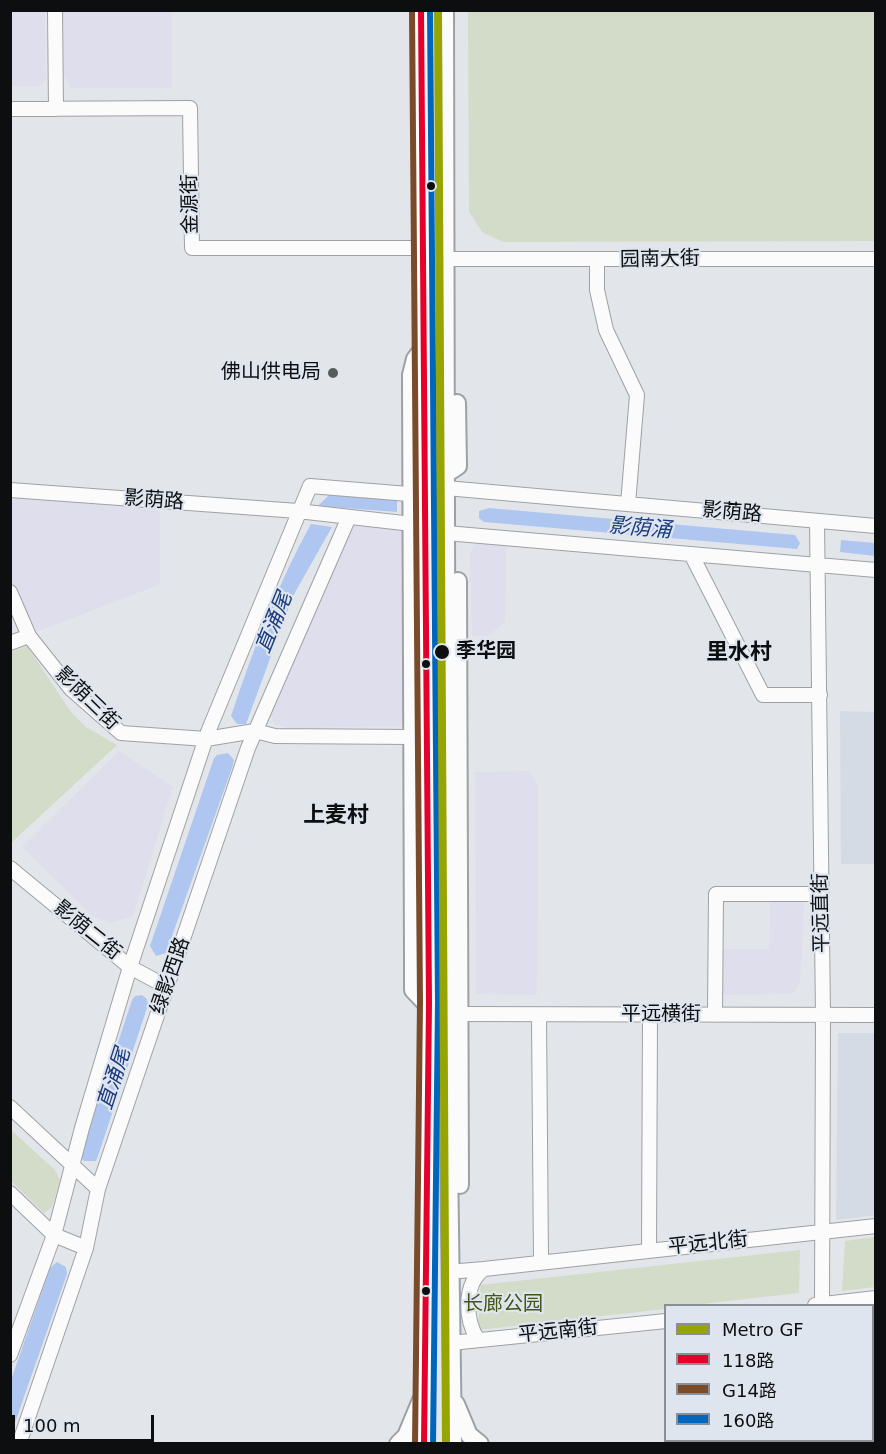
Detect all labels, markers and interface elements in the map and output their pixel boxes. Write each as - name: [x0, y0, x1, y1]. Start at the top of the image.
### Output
- street label: 金源街: [178, 174, 204, 234]
- unlabelled marker: [425, 180, 437, 192]
- street label: 园南大街: [620, 247, 700, 273]
- place label: 佛山供电局: [221, 361, 321, 385]
- marker: 佛山供电局: [326, 366, 340, 380]
- street label: 影荫路: [123, 487, 185, 515]
- street label: 影荫路: [701, 498, 763, 528]
- water label: 影荫涌: [608, 514, 672, 544]
- water label: 直涌尾: [252, 589, 298, 657]
- place label: 季华园: [456, 640, 516, 664]
- district label: 里水村: [706, 640, 772, 666]
- marker: 季华园: [433, 643, 451, 661]
- unlabelled marker: [420, 658, 432, 670]
- street label: 影荫三街: [50, 663, 124, 735]
- district label: 上麦村: [303, 803, 369, 829]
- street label: 平远直街: [809, 873, 835, 953]
- street label: 影荫二街: [48, 897, 126, 965]
- street label: 绿影西路: [147, 934, 195, 1018]
- street label: 平远横街: [621, 1003, 701, 1027]
- water label: 直涌尾: [93, 1045, 137, 1113]
- street label: 平远北街: [667, 1228, 749, 1260]
- unlabelled marker: [420, 1285, 432, 1297]
- park label: 长廊公园: [463, 1293, 543, 1317]
- legend: [664, 1304, 874, 1442]
- street label: 平远南街: [517, 1316, 599, 1348]
- text: Metro GF: [722, 1319, 804, 1340]
- text: 118路: [722, 1350, 774, 1371]
- text: G14路: [722, 1380, 777, 1401]
- scale bar: [15, 1403, 158, 1441]
- text: 160路: [722, 1410, 774, 1431]
- text: 100 m: [23, 1415, 81, 1436]

